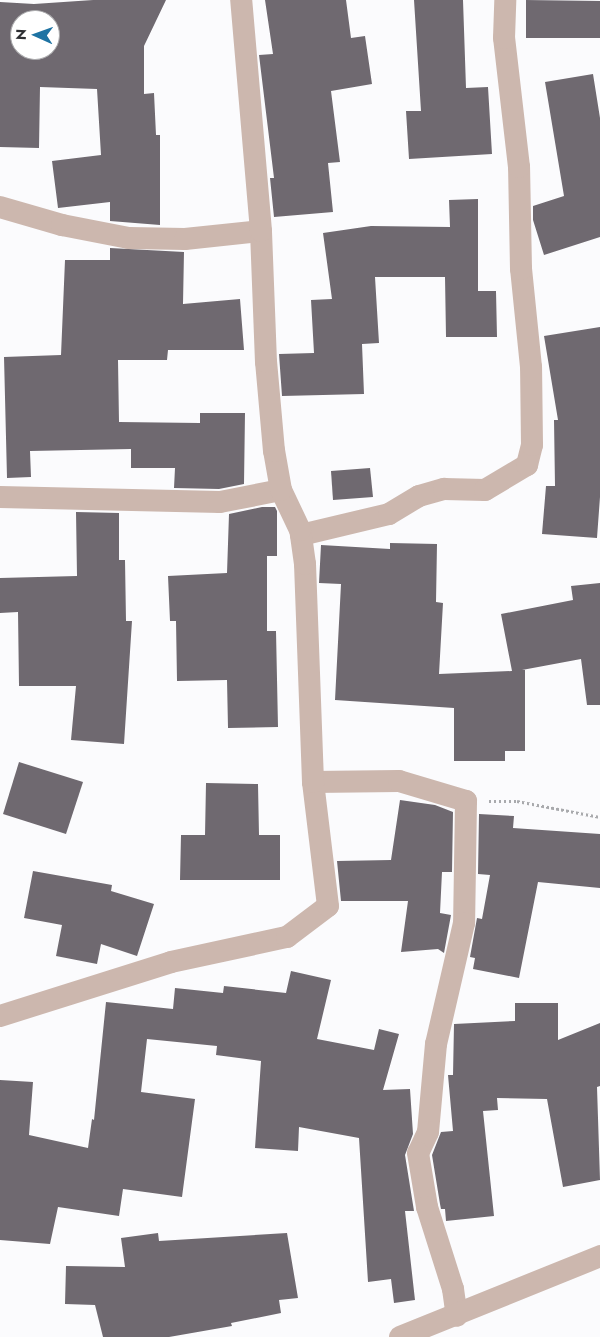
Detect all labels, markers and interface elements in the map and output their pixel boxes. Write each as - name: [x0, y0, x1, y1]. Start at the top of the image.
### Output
- north arrow: [10, 10, 60, 60]
- text: N: [11, 29, 31, 40]

